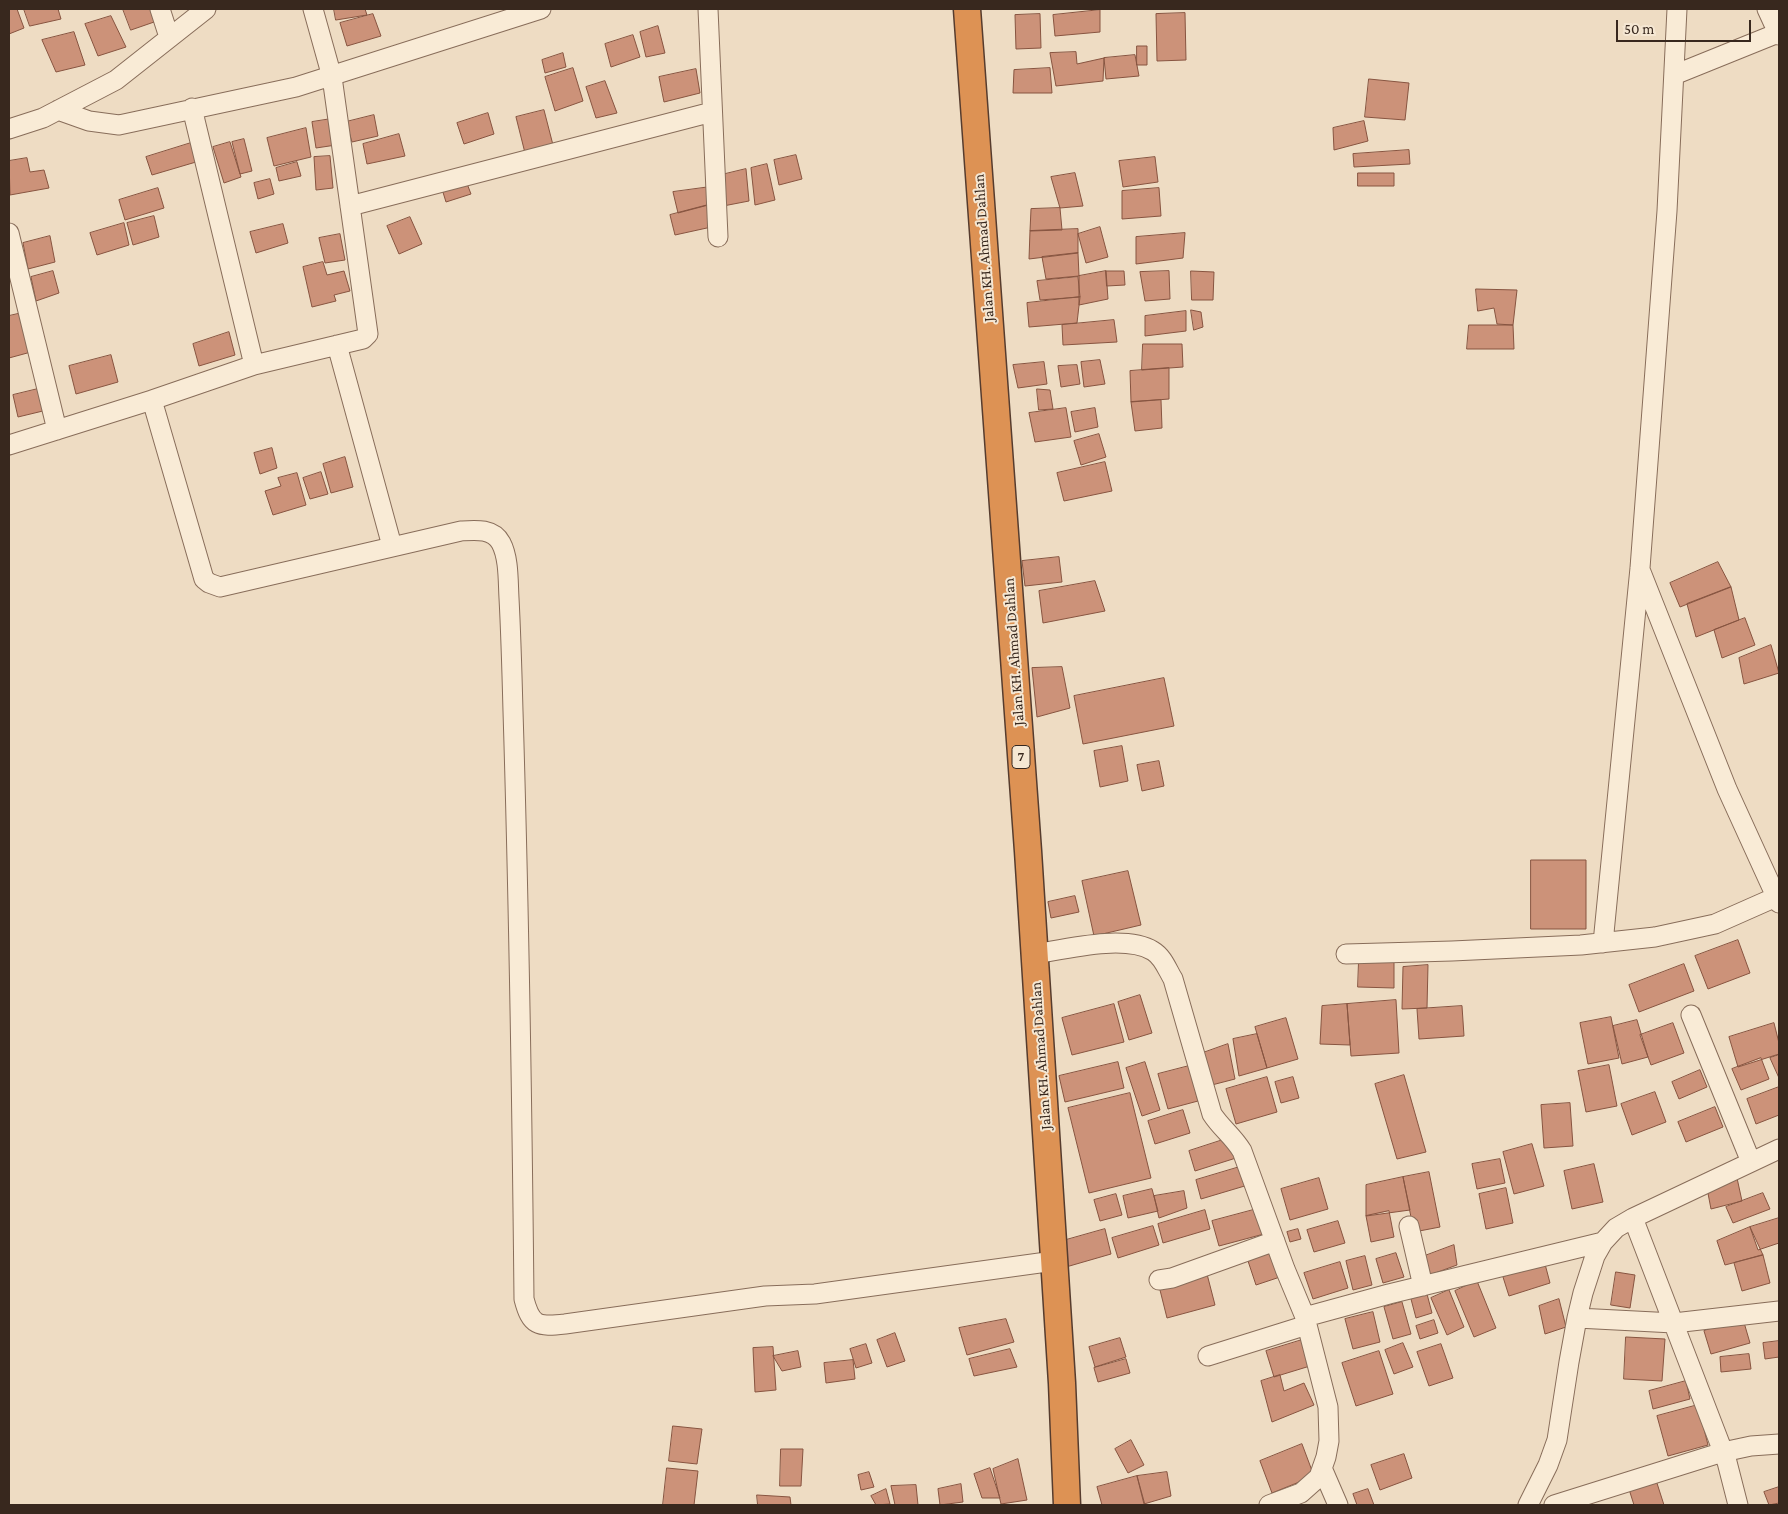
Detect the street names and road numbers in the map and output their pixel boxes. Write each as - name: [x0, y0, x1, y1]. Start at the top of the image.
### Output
- street label: Jalan KH. Ahmad Dahlan: [970, 174, 998, 322]
- street label: Jalan KH. Ahmad Dahlan: [1000, 578, 1028, 726]
- road number: 7: [1012, 746, 1030, 769]
- street label: Jalan KH. Ahmad Dahlan: [1027, 982, 1055, 1130]

